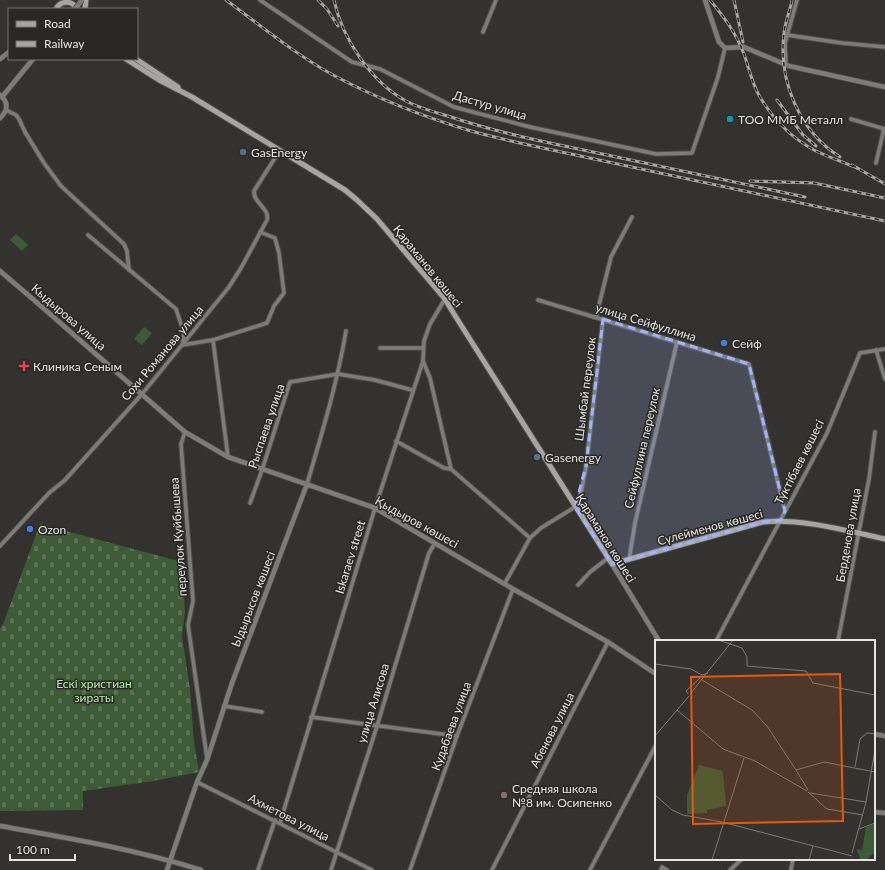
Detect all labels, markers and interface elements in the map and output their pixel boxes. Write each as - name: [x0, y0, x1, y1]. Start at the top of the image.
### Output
- legend: [8, 8, 138, 60]
- text: Road: [44, 16, 71, 31]
- text: Railway: [44, 36, 85, 51]
- street label: Дастур улица: [451, 87, 529, 123]
- place label: ТОО ММБ Металл: [738, 112, 843, 127]
- marker: ТОО ММБ Металл: [725, 114, 735, 124]
- place label: GasEnergy: [251, 145, 308, 160]
- marker: GasEnergy: [238, 147, 248, 157]
- street label: Қараманов көшесі: [390, 222, 466, 310]
- street label: Кыдырова улица: [29, 281, 109, 354]
- street label: улица Сейфуллина: [594, 300, 698, 344]
- street label: Сохи Романова улица: [118, 302, 206, 404]
- street label: Шымбай переулок: [571, 335, 599, 442]
- place label: Сейф: [732, 336, 762, 351]
- marker: Сейф: [719, 338, 729, 348]
- place label: Клиника Сеным: [33, 359, 122, 374]
- marker: Клиника Сеным: [18, 360, 30, 372]
- street label: Рыспаева улица: [245, 382, 287, 470]
- street label: Сейфуллина переулок: [621, 385, 663, 510]
- street label: Түктібаев көшесі: [771, 417, 827, 507]
- place label: Gasenergy: [545, 450, 602, 465]
- marker: Gasenergy: [532, 452, 542, 462]
- street label: переулок Куйбышева: [166, 477, 190, 597]
- street label: Берденова улица: [832, 487, 864, 583]
- street label: Қараманов көшесі: [573, 491, 639, 585]
- street label: Қыдыров көшесі: [373, 493, 462, 551]
- street label: Сүлейменов көшесі: [656, 506, 765, 548]
- street label: Iskaraev street: [332, 518, 369, 596]
- place label: Ozon: [38, 522, 66, 537]
- marker: Ozon: [25, 524, 35, 534]
- street label: Ыдырысов көшесі: [228, 549, 278, 649]
- inset map: [655, 640, 875, 860]
- street label: улица Алисова: [354, 661, 392, 745]
- park label: Ескі христиан зираты: [56, 676, 132, 705]
- street label: Кудабаева улица: [428, 679, 474, 773]
- street label: Абенова улица: [527, 690, 577, 770]
- place label: Средняя школа №8 им. Осипенко: [512, 781, 612, 810]
- street label: Ахметова улица: [246, 790, 332, 844]
- marker: Средняя школа №8 им. Осипенко: [499, 790, 509, 800]
- scale bar: [10, 836, 75, 862]
- text: 100 m: [16, 842, 50, 857]

